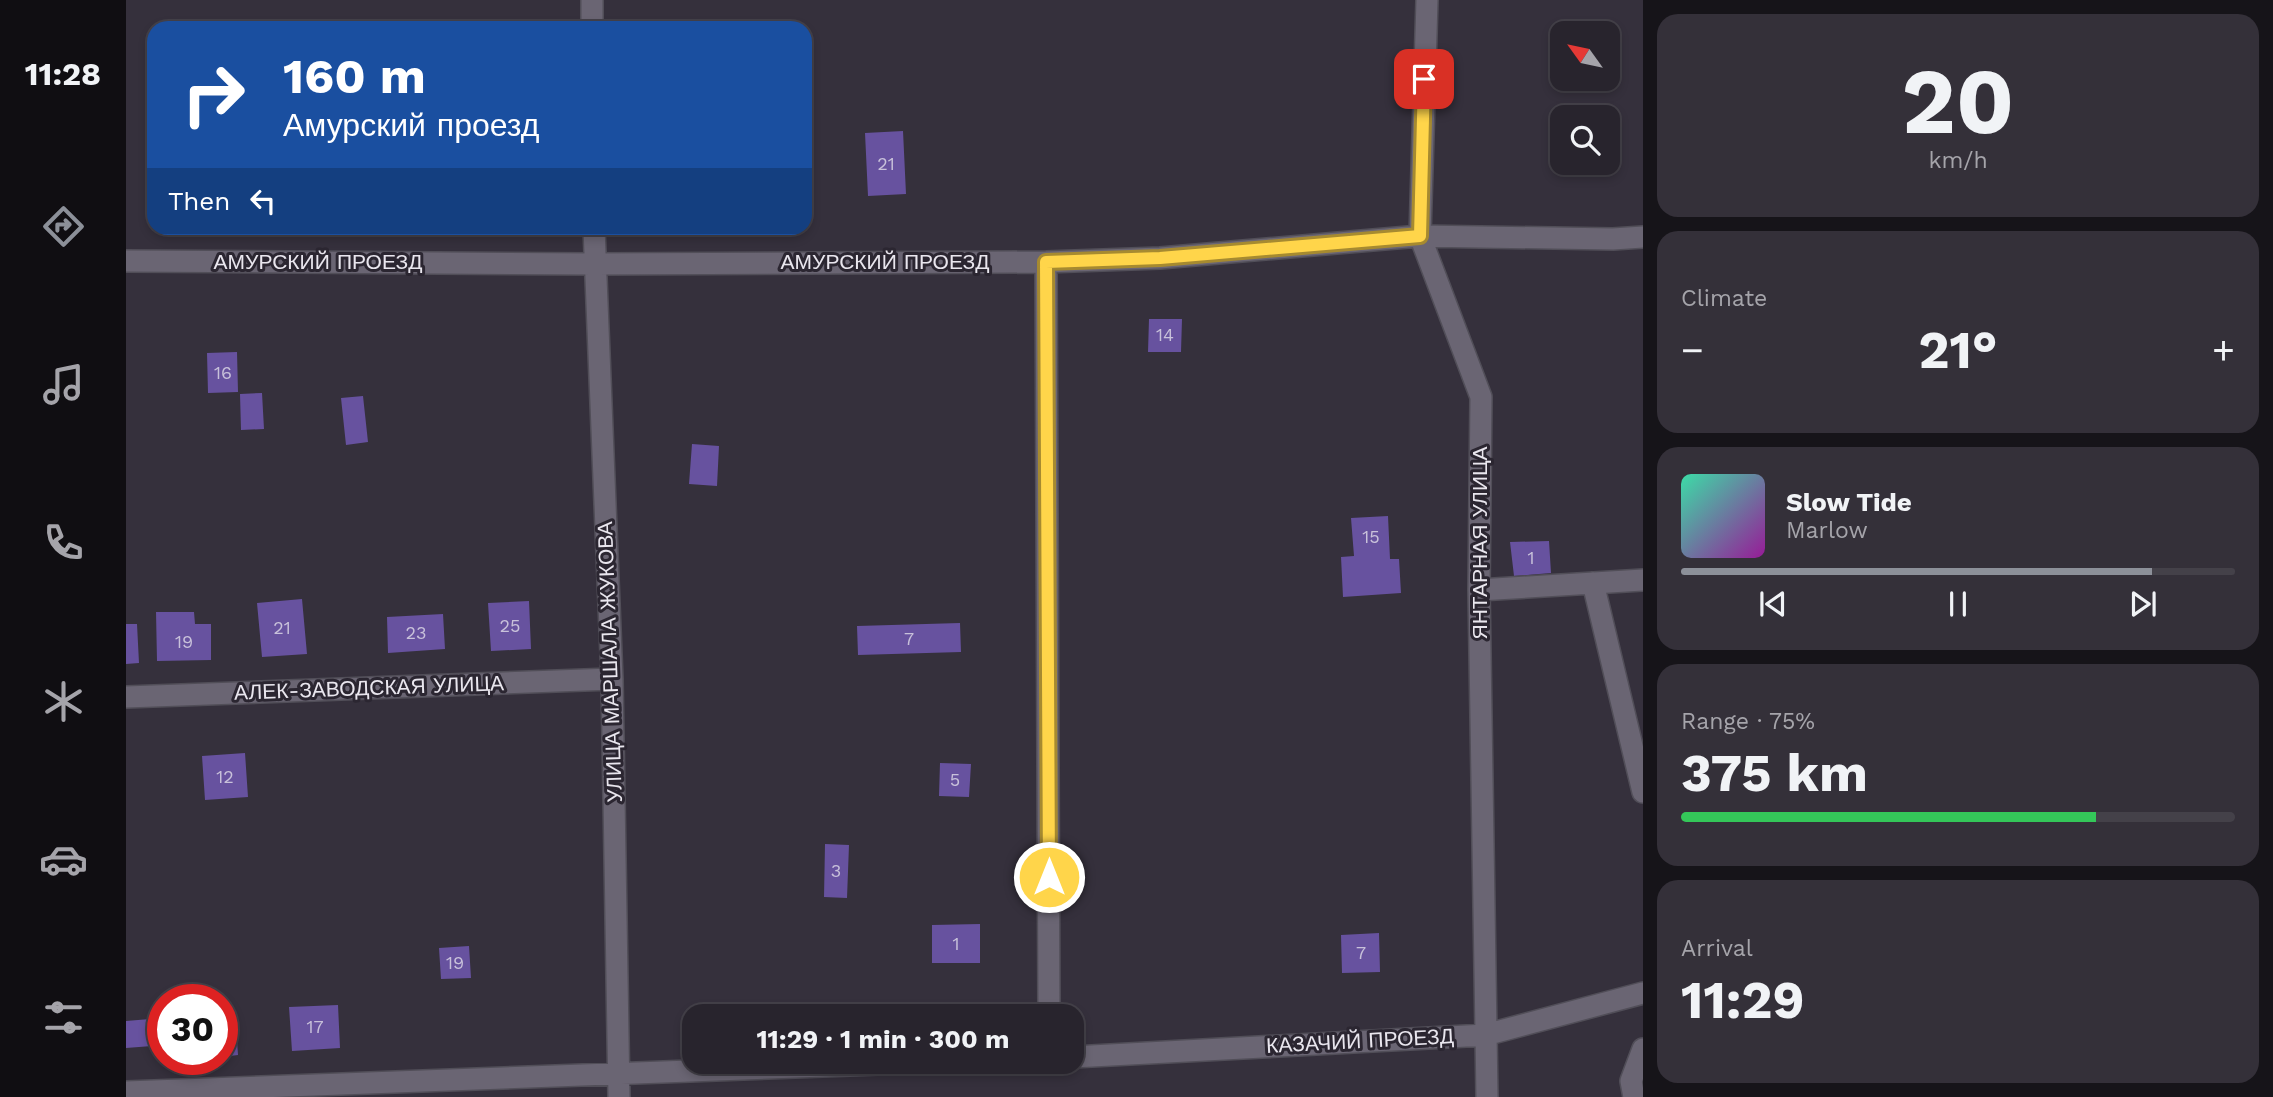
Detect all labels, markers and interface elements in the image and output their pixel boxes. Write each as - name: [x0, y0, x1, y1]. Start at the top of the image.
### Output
- north arrow: [1550, 21, 1620, 91]
- map controls: [1550, 21, 1620, 175]
- text: 160 m: [283, 47, 426, 105]
- text: 20: [1902, 48, 2014, 155]
- icon: right: [168, 49, 259, 140]
- pin: [1394, 49, 1454, 109]
- text: 11:28: [25, 55, 101, 93]
- icon: arrive: [1405, 60, 1443, 98]
- button: search: [1550, 105, 1620, 175]
- text: Амурский проезд: [283, 106, 539, 144]
- text: km/h: [1928, 147, 1988, 174]
- house number: 21: [877, 153, 895, 174]
- icon: left: [244, 182, 282, 220]
- text: Then: [168, 186, 230, 216]
- icon: directions: [39, 202, 88, 251]
- street label: АМУРСКИЙ ПРОЕЗД: [214, 249, 422, 274]
- street label: АМУРСКИЙ ПРОЕЗД: [781, 249, 989, 274]
- text: Climate: [1681, 285, 1767, 312]
- text: 21°: [1918, 320, 1998, 381]
- house number: 14: [1156, 324, 1174, 345]
- text: −: [1681, 328, 1704, 372]
- text: +: [2212, 328, 2235, 372]
- icon: music: [39, 360, 88, 409]
- house number: 16: [214, 362, 232, 383]
- street label: ЯНТАРНАЯ УЛИЦА: [1467, 446, 1492, 640]
- text: Slow Tide: [1786, 487, 1912, 517]
- text: Marlow: [1786, 517, 1868, 544]
- icon: phone: [39, 518, 88, 567]
- street label: УЛИЦА МАРШАЛА ЖУКОВА: [592, 521, 627, 803]
- house number: 15: [1362, 526, 1380, 547]
- house number: 1: [1527, 547, 1535, 568]
- icon: previous: [1754, 585, 1792, 623]
- icon: pause: [1939, 585, 1977, 623]
- icon: next: [2124, 585, 2162, 623]
- house number: 25: [500, 615, 520, 636]
- house number: 21: [273, 617, 291, 638]
- house number: 23: [406, 622, 427, 643]
- house number: 7: [904, 628, 914, 649]
- house number: 19: [175, 631, 193, 652]
- street label: АЛЕК-ЗАВОДСКАЯ УЛИЦА: [234, 670, 504, 705]
- icon: climate: [39, 677, 88, 726]
- text: Range · 75%: [1681, 708, 1815, 735]
- text: 375 km: [1681, 743, 1868, 804]
- house number: 12: [216, 766, 234, 787]
- house number: 5: [950, 769, 960, 790]
- icon: car: [39, 835, 88, 884]
- position arrow: [1012, 840, 1086, 914]
- house number: 3: [831, 860, 841, 881]
- house number: 1: [952, 933, 960, 954]
- text: Arrival: [1681, 935, 1753, 962]
- house number: 7: [1356, 942, 1366, 963]
- house number: 19: [446, 952, 464, 973]
- text: 11:29: [1681, 970, 1805, 1031]
- speed limit sign: 30: [147, 984, 238, 1075]
- icon: filters: [39, 993, 88, 1042]
- house number: 17: [306, 1016, 324, 1037]
- street label: КАЗАЧИЙ ПРОЕЗД: [1266, 1023, 1454, 1058]
- text: 11:29 · 1 min · 300 m: [756, 1024, 1010, 1054]

